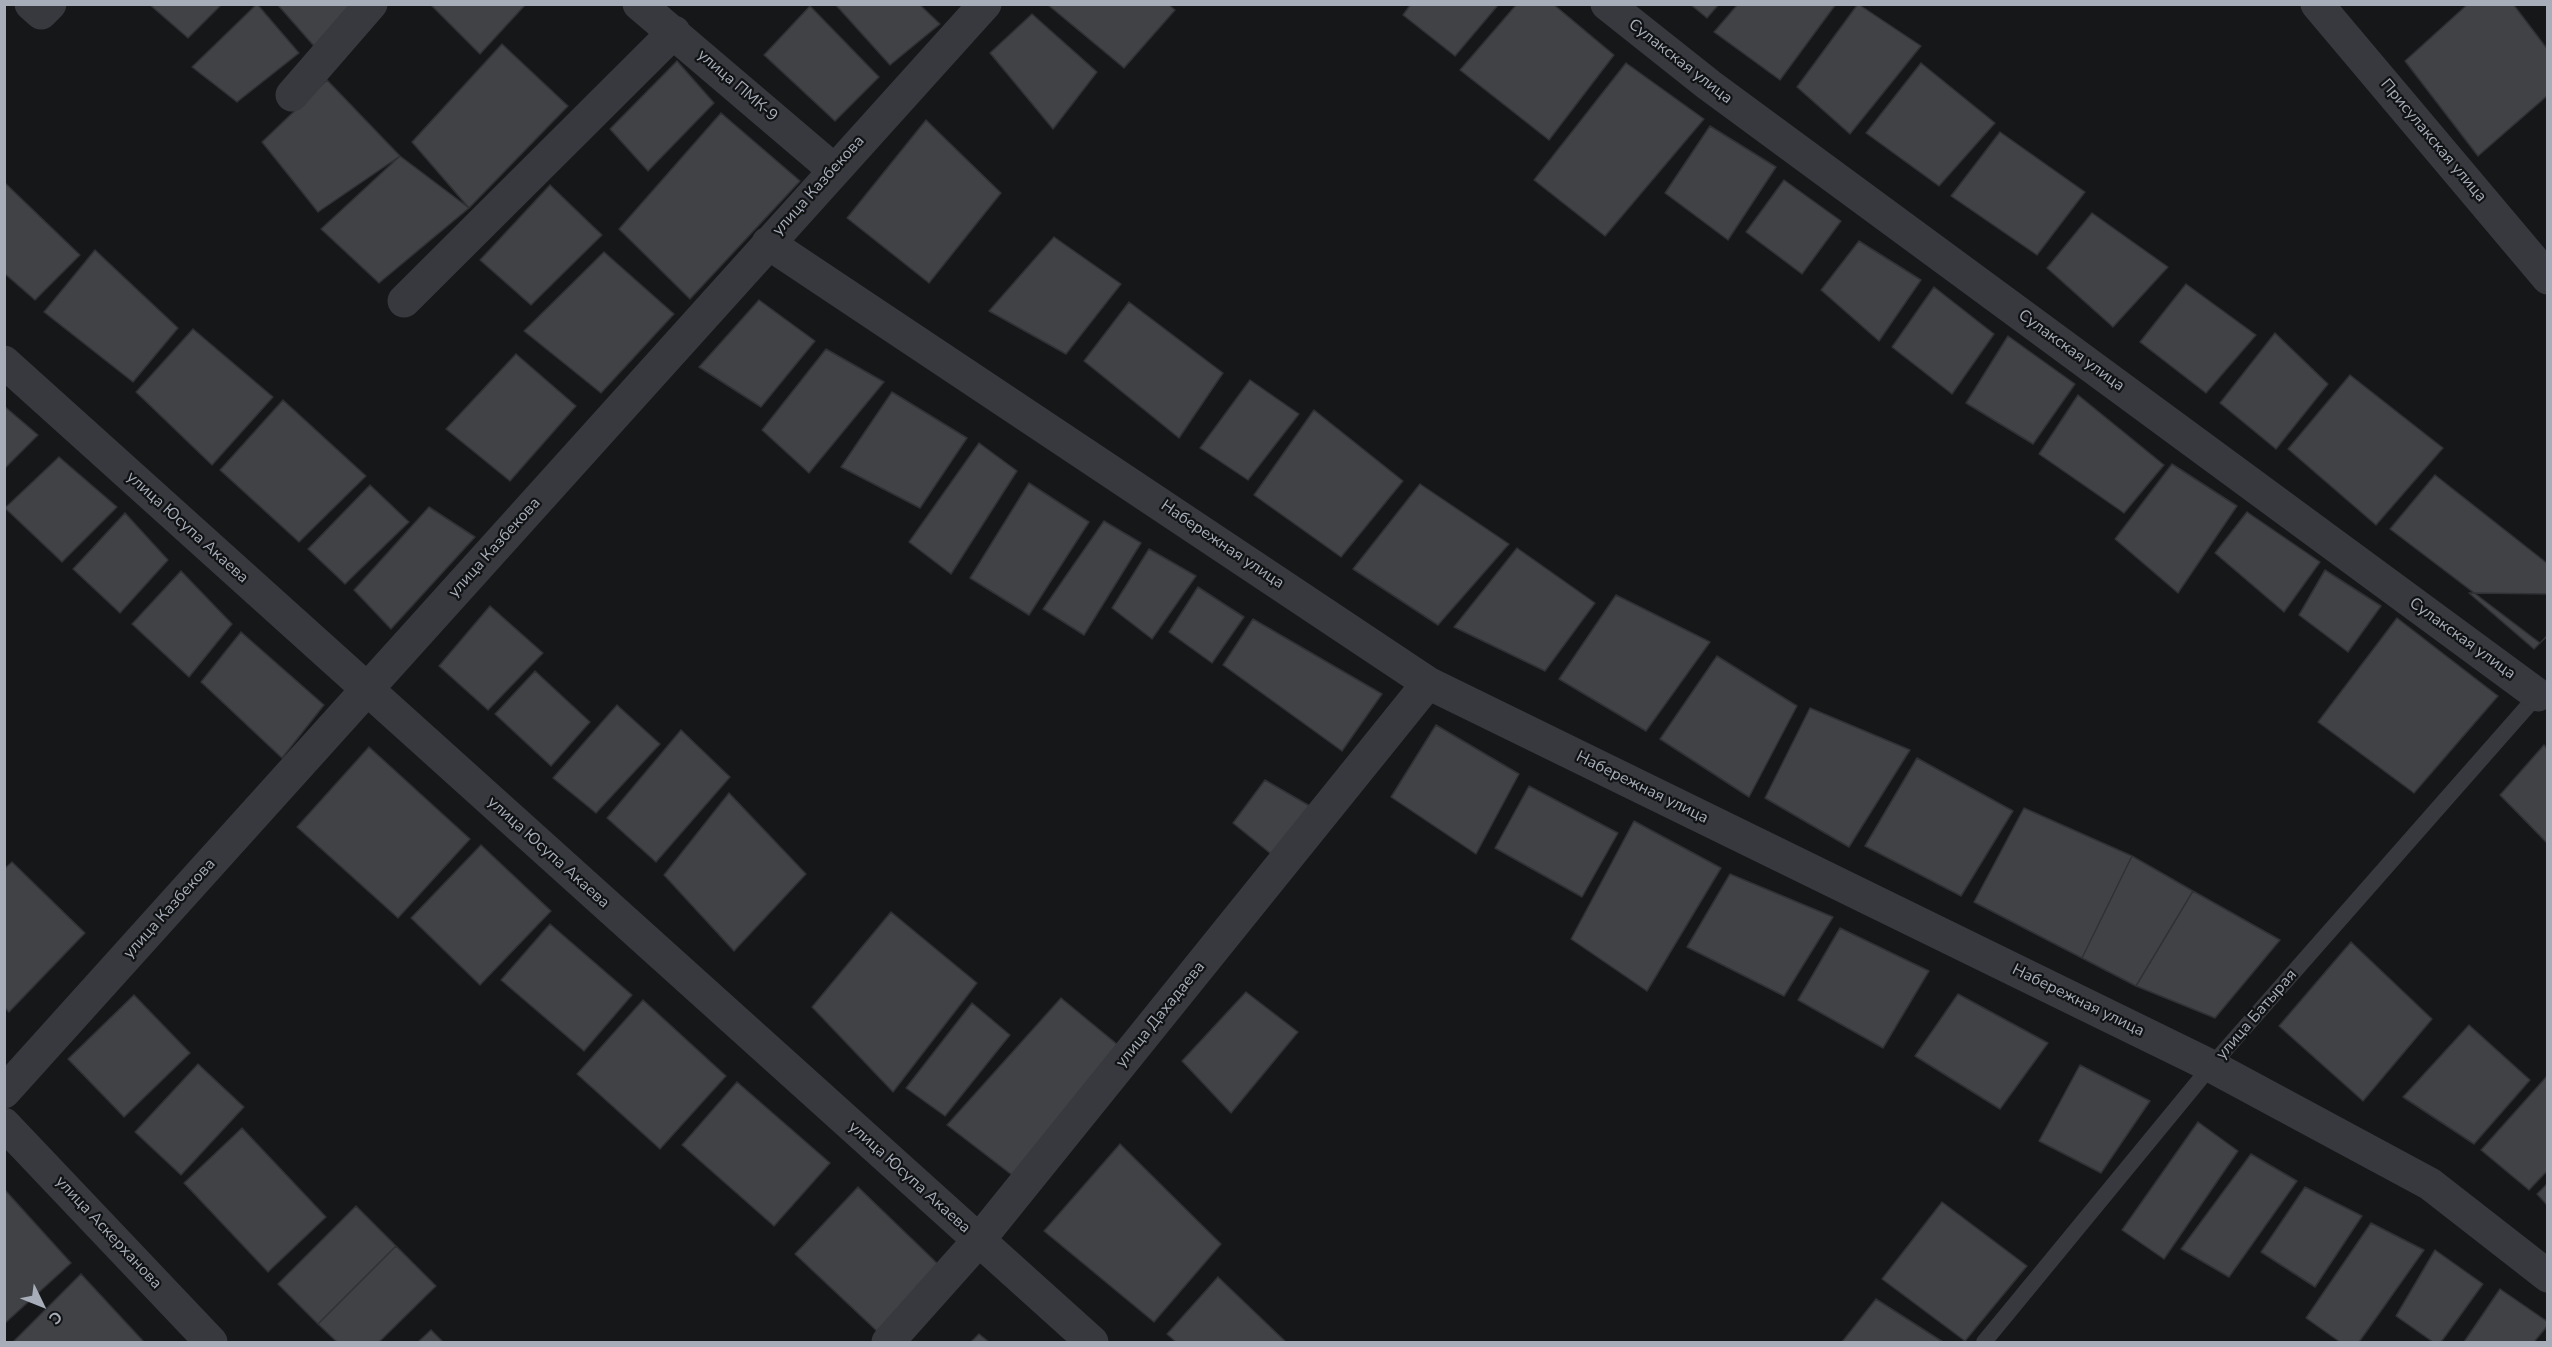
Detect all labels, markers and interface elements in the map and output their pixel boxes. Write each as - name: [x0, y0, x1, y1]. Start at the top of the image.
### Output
- street label: Сулакская улица: [1624, 15, 1736, 109]
- street label: улица ПМК-9: [693, 46, 781, 126]
- street label: Присулакская улица: [2376, 76, 2490, 206]
- street label: улица Казбекова: [769, 132, 869, 240]
- street label: Сулакская улица: [2014, 306, 2128, 396]
- street label: улица Юсупа Акаева: [122, 468, 252, 588]
- street label: улица Казбекова: [445, 494, 545, 602]
- street label: Набережная улица: [1157, 497, 1287, 593]
- street label: Сулакская улица: [2405, 594, 2519, 684]
- street label: Набережная улица: [1573, 748, 1711, 828]
- street label: улица Юсупа Акаева: [483, 793, 613, 913]
- street label: улица Казбекова: [120, 855, 220, 963]
- street label: улица Дахадаева: [1112, 958, 1210, 1072]
- street label: Набережная улица: [2009, 961, 2147, 1041]
- street label: улица Батырая: [2213, 966, 2301, 1064]
- street label: улица Юсупа Акаева: [844, 1118, 974, 1238]
- street label: улица Аскерханова: [51, 1173, 165, 1293]
- north arrow: [12, 1275, 72, 1335]
- text: С: [43, 1306, 67, 1329]

